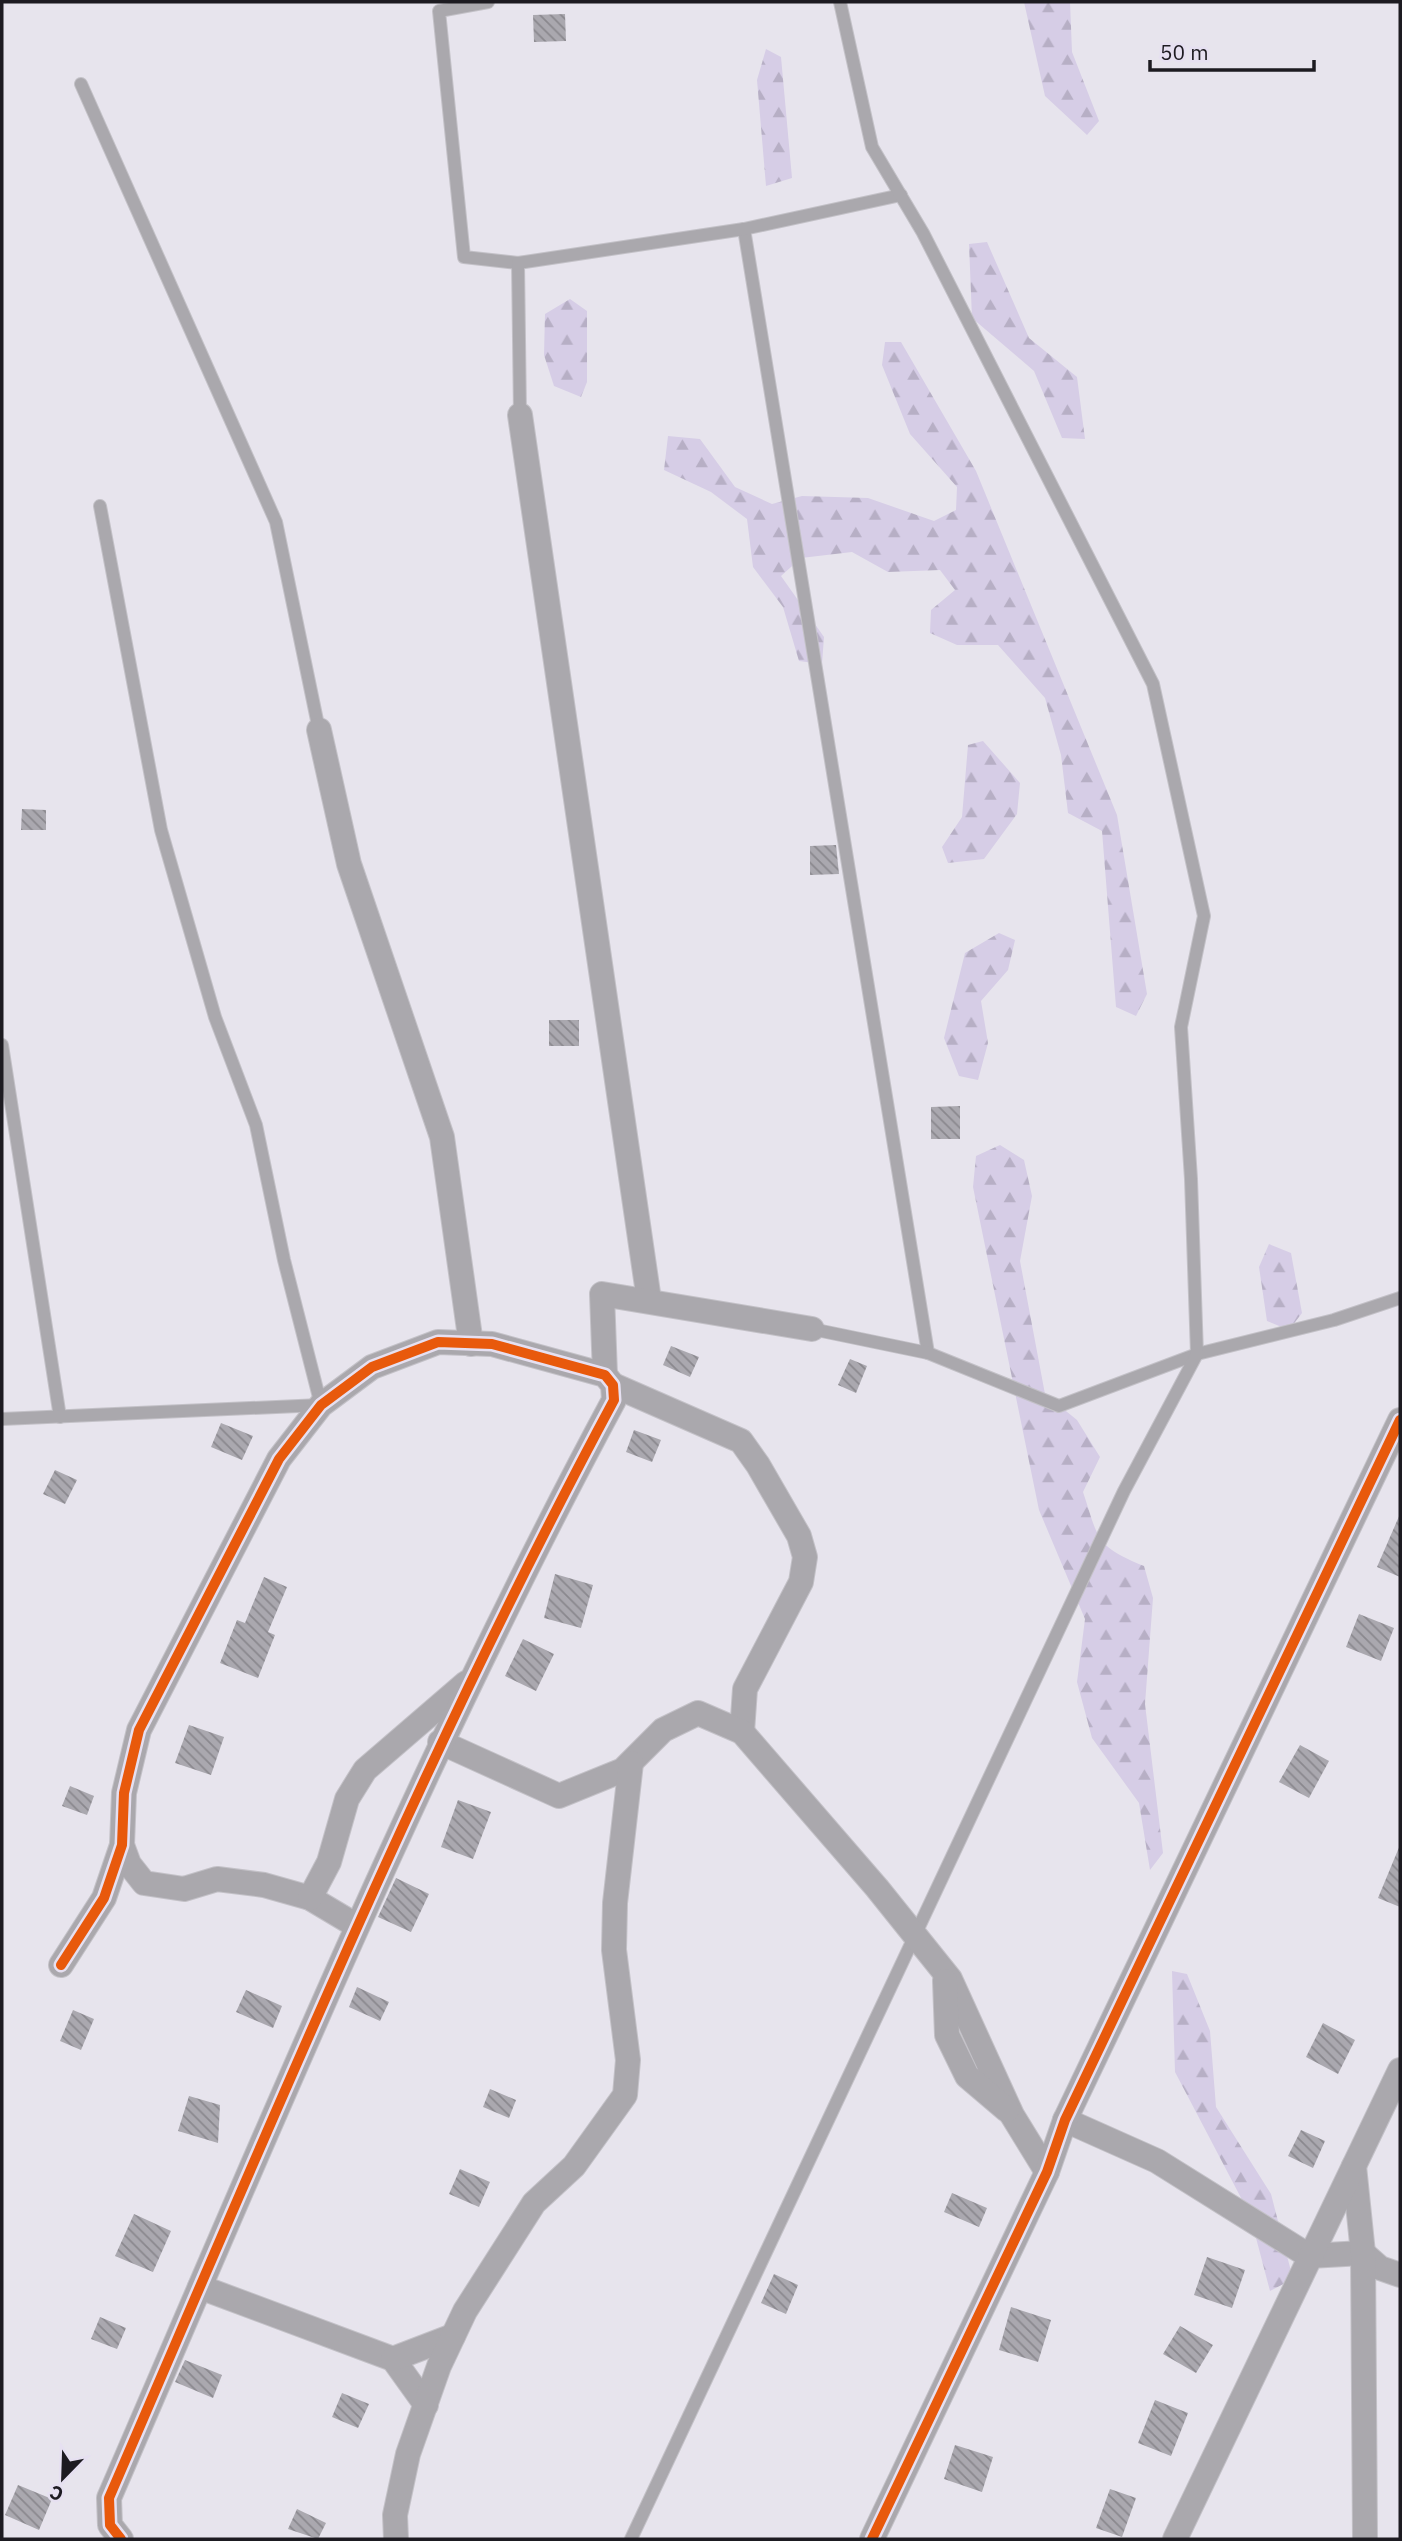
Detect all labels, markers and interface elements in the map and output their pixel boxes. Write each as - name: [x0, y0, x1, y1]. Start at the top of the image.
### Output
- scale bar: [1150, 28, 1314, 72]
- text: 50 m: [1160, 38, 1209, 66]
- north arrow: [28, 2443, 98, 2513]
- text: С: [46, 2480, 67, 2507]

